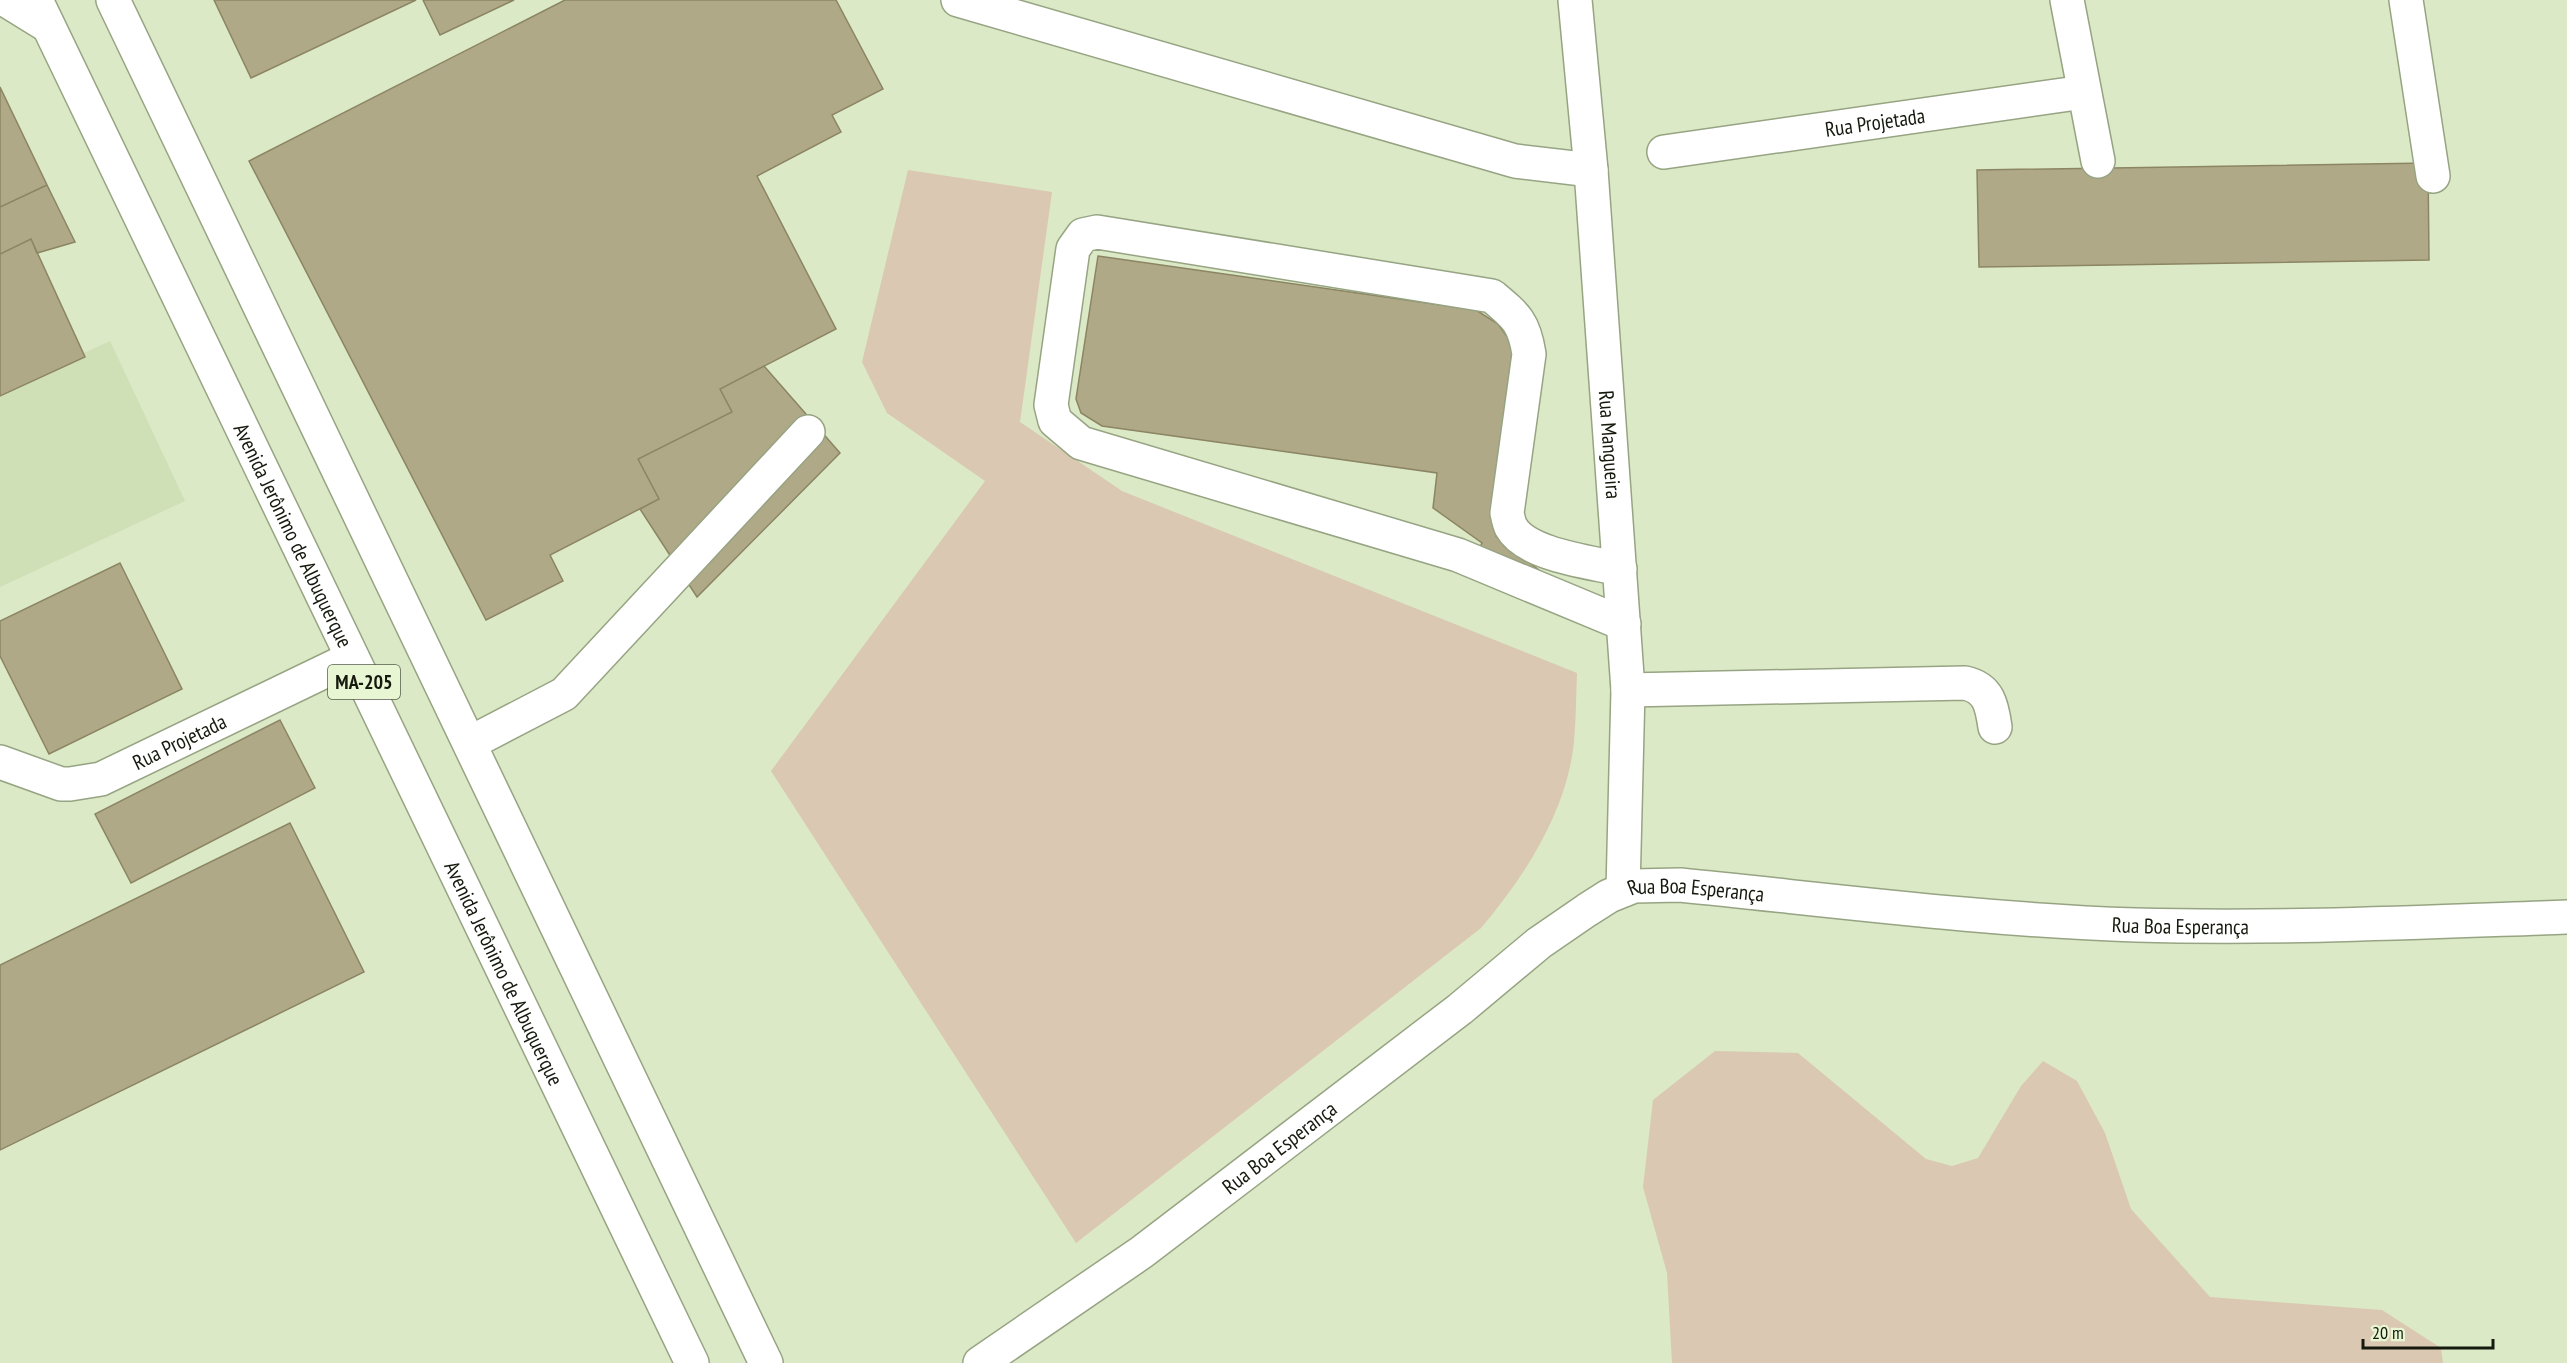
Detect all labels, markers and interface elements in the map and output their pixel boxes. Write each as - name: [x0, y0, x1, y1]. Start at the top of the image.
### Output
- street label: Rua Projetada: [1823, 101, 1927, 142]
- street label: Rua Mangueira: [1593, 389, 1628, 500]
- street label: Avenida Jerônimo de Albuquerque: [228, 419, 359, 652]
- road number: MA-205: [328, 665, 400, 699]
- street label: Rua Projetada: [128, 707, 230, 775]
- street label: Avenida Jerônimo de Albuquerque: [439, 857, 570, 1090]
- street label: Rua Boa Esperança: [1623, 871, 1766, 907]
- street label: Rua Boa Esperança: [2111, 911, 2249, 940]
- street label: Rua Boa Esperança: [1216, 1095, 1342, 1200]
- scale bar: [2363, 1312, 2494, 1350]
- text: 20 m: [2372, 1321, 2404, 1344]

